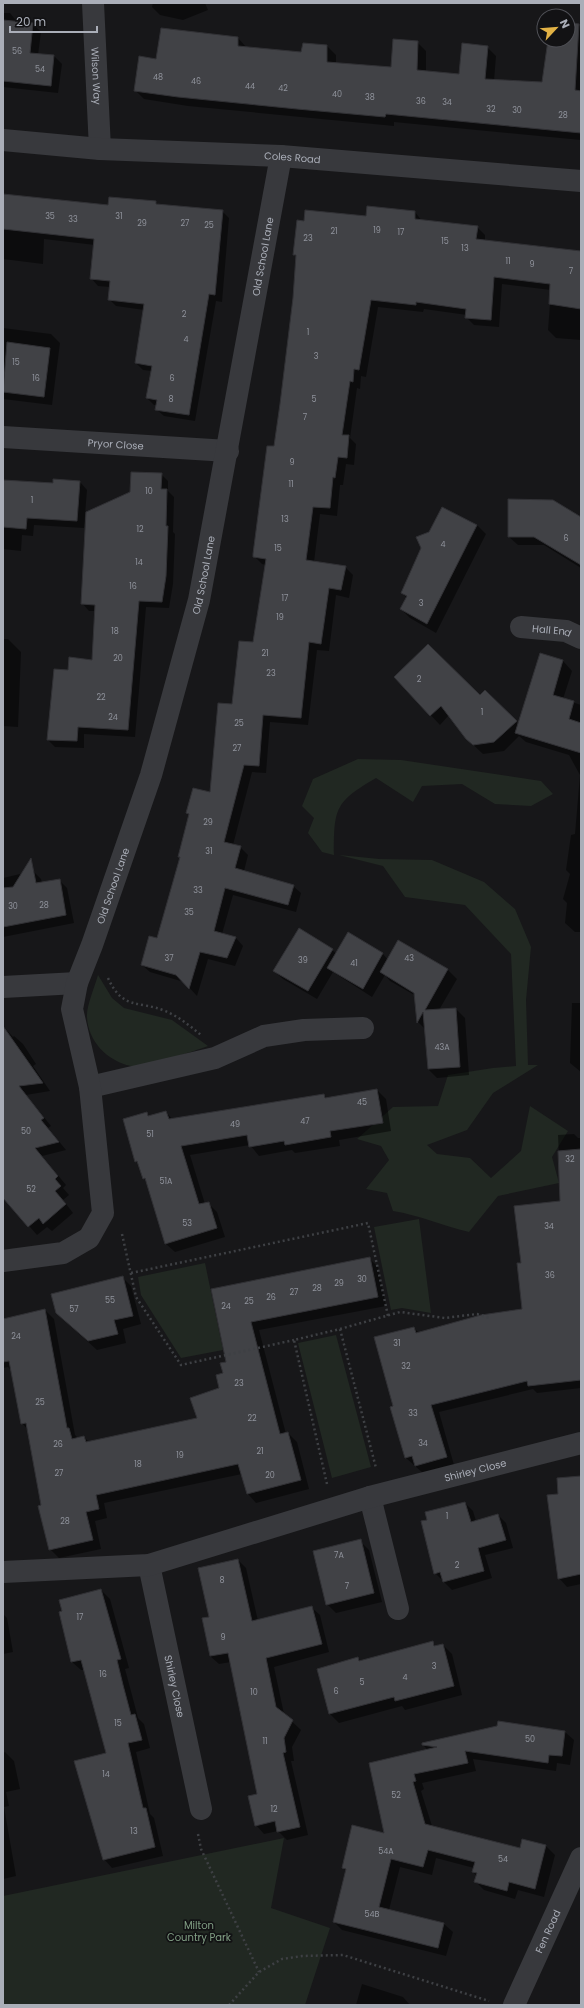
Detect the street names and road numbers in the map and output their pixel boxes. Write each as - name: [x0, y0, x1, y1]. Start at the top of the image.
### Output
- street label: Wilson Way: [88, 47, 105, 105]
- street label: Coles Road: [264, 148, 321, 167]
- street label: Old School Lane: [248, 216, 277, 297]
- street label: Pryor Close: [87, 435, 144, 453]
- street label: Old School Lane: [188, 534, 218, 616]
- street label: Hall End: [531, 621, 574, 640]
- street label: Old School Lane: [92, 846, 133, 926]
- street label: Shirley Close: [443, 1455, 508, 1485]
- street label: Shirley Close: [161, 1654, 189, 1719]
- street label: Fen Road: [531, 1907, 564, 1955]

